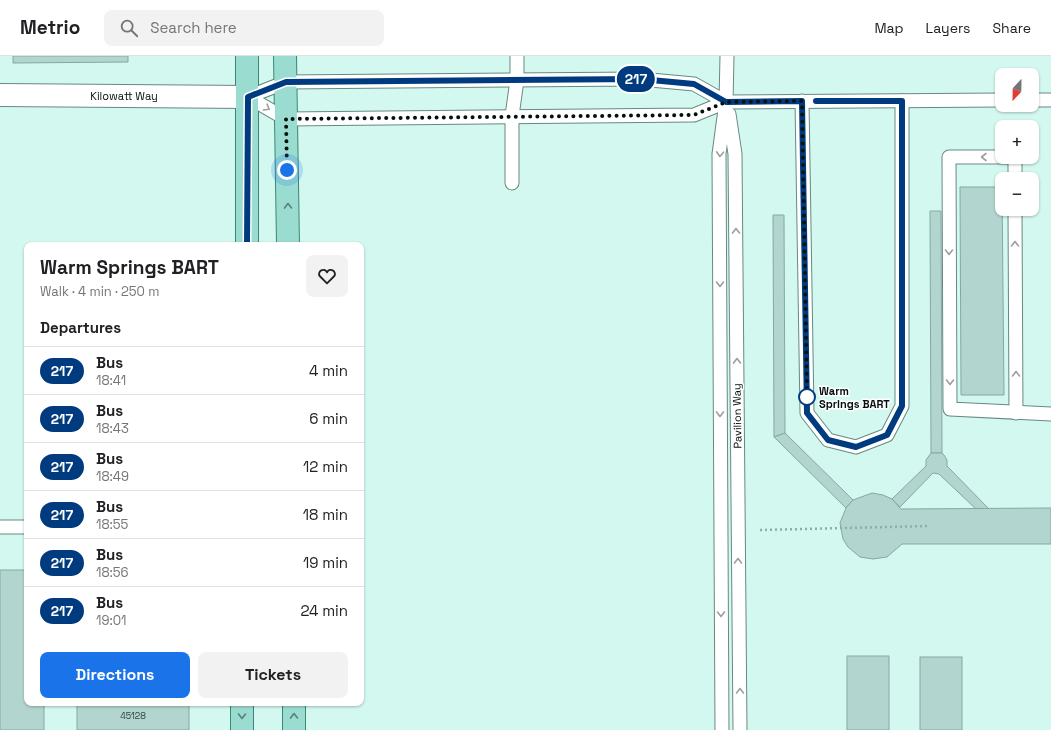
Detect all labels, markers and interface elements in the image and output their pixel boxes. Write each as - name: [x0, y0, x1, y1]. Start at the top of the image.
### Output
- search box: [104, 10, 384, 46]
- text: Metrio: [20, 15, 80, 40]
- icon: search: [118, 17, 140, 39]
- text: Search here: [150, 18, 237, 37]
- text: Map: [874, 19, 904, 37]
- text: Layers: [926, 19, 970, 37]
- text: Share: [992, 19, 1031, 37]
- line badge: 217: [613, 66, 659, 92]
- north arrow: [995, 68, 1039, 112]
- map controls: [995, 68, 1039, 216]
- text: 217: [625, 70, 647, 88]
- street label: Kilowatt Way: [90, 89, 158, 103]
- one-way arrow: [263, 103, 270, 110]
- button: +: [995, 120, 1039, 164]
- one-way arrow: [715, 151, 724, 157]
- one-way arrow: [981, 153, 987, 161]
- your location: [277, 160, 297, 180]
- button: −: [995, 172, 1039, 216]
- one-way arrow: [283, 203, 292, 209]
- one-way arrow: [732, 228, 740, 234]
- one-way arrow: [1011, 241, 1019, 247]
- one-way arrow: [945, 249, 953, 255]
- text: Warm Springs BART: [40, 255, 219, 280]
- button: heart: [306, 255, 348, 297]
- one-way arrow: [716, 281, 724, 287]
- text: Walk · 4 min · 250 m: [40, 283, 159, 300]
- text: Departures: [40, 318, 121, 337]
- text: Bus: [96, 353, 123, 372]
- one-way arrow: [733, 358, 741, 364]
- text: 4 min: [309, 361, 348, 380]
- text: 217: [51, 362, 73, 380]
- one-way arrow: [1012, 371, 1020, 377]
- text: 18:41: [96, 372, 126, 389]
- one-way arrow: [945, 379, 954, 385]
- street label: Pavilion Way: [729, 383, 745, 449]
- place label: Warm Springs BART: [819, 384, 890, 411]
- marker: Warm Springs BART: [798, 388, 816, 406]
- text: Bus: [96, 401, 123, 420]
- text: 6 min: [309, 409, 348, 428]
- text: 217: [51, 410, 73, 428]
- one-way arrow: [716, 411, 724, 417]
- text: 18:43: [96, 420, 129, 437]
- text: Bus: [96, 449, 123, 468]
- text: 12 min: [303, 457, 348, 476]
- text: 217: [51, 458, 73, 476]
- text: 18:49: [96, 468, 129, 485]
- text: Bus: [96, 497, 123, 516]
- text: 18 min: [303, 505, 348, 524]
- text: 217: [51, 506, 73, 524]
- text: 18:55: [96, 516, 128, 533]
- text: Bus: [96, 545, 123, 564]
- text: 19 min: [303, 553, 348, 572]
- text: 217: [51, 554, 73, 572]
- one-way arrow: [734, 558, 743, 564]
- text: 18:56: [96, 564, 129, 581]
- text: Bus: [96, 593, 123, 612]
- text: 24 min: [300, 601, 348, 620]
- text: 217: [51, 602, 73, 620]
- one-way arrow: [717, 611, 725, 617]
- text: 19:01: [96, 612, 126, 629]
- button: Directions: [40, 652, 190, 698]
- button: Tickets: [198, 652, 348, 698]
- one-way arrow: [735, 688, 744, 694]
- house number: 45128: [120, 710, 146, 722]
- one-way arrow: [290, 713, 298, 719]
- one-way arrow: [238, 714, 246, 720]

